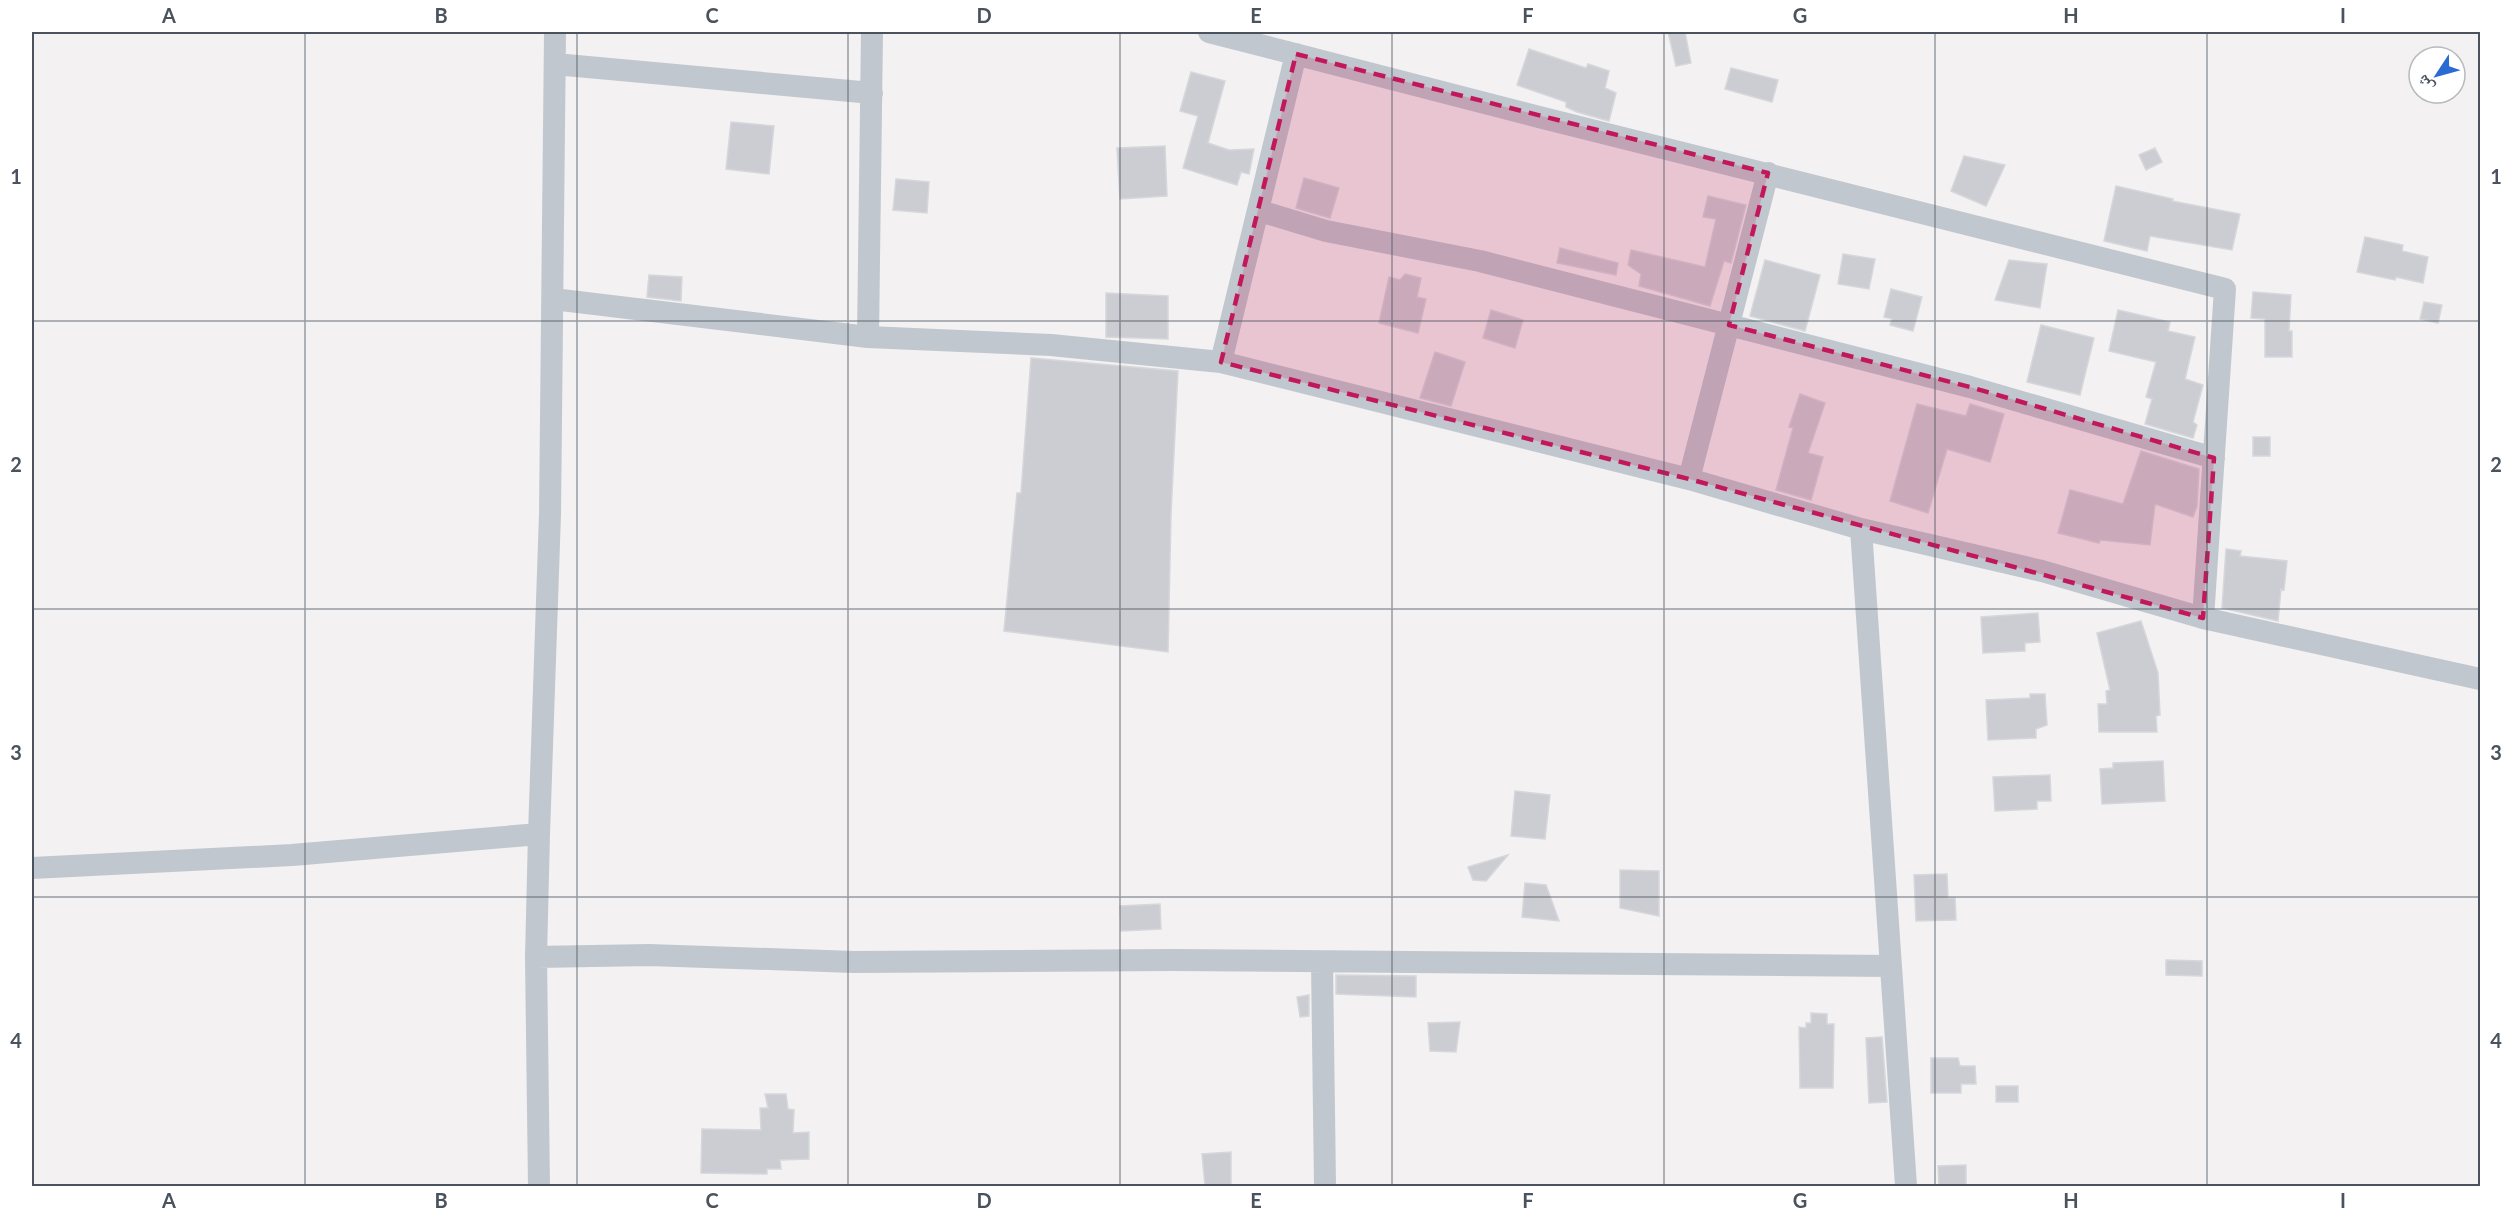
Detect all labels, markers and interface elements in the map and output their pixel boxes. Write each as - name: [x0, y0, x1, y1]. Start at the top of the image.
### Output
- text: A: [161, 3, 176, 27]
- text: B: [434, 3, 448, 27]
- text: C: [705, 3, 719, 27]
- text: D: [976, 3, 992, 27]
- text: E: [1250, 3, 1262, 27]
- text: F: [1522, 3, 1534, 27]
- text: G: [1793, 3, 1807, 27]
- text: H: [2063, 3, 2079, 27]
- text: I: [2340, 3, 2346, 27]
- north arrow: [2407, 45, 2467, 105]
- text: ش: [2412, 71, 2438, 97]
- text: 1: [10, 164, 22, 188]
- text: 1: [2490, 164, 2502, 188]
- text: 2: [10, 452, 22, 476]
- text: 2: [2490, 452, 2502, 476]
- text: 3: [10, 740, 22, 764]
- text: 3: [2490, 740, 2502, 764]
- text: 4: [10, 1028, 22, 1052]
- text: 4: [2490, 1028, 2502, 1052]
- text: A: [161, 1188, 176, 1212]
- text: B: [434, 1188, 448, 1212]
- text: C: [705, 1188, 719, 1212]
- text: D: [976, 1188, 992, 1212]
- text: E: [1250, 1188, 1262, 1212]
- text: F: [1522, 1188, 1534, 1212]
- text: G: [1793, 1188, 1807, 1212]
- text: H: [2063, 1188, 2079, 1212]
- text: I: [2340, 1188, 2346, 1212]

